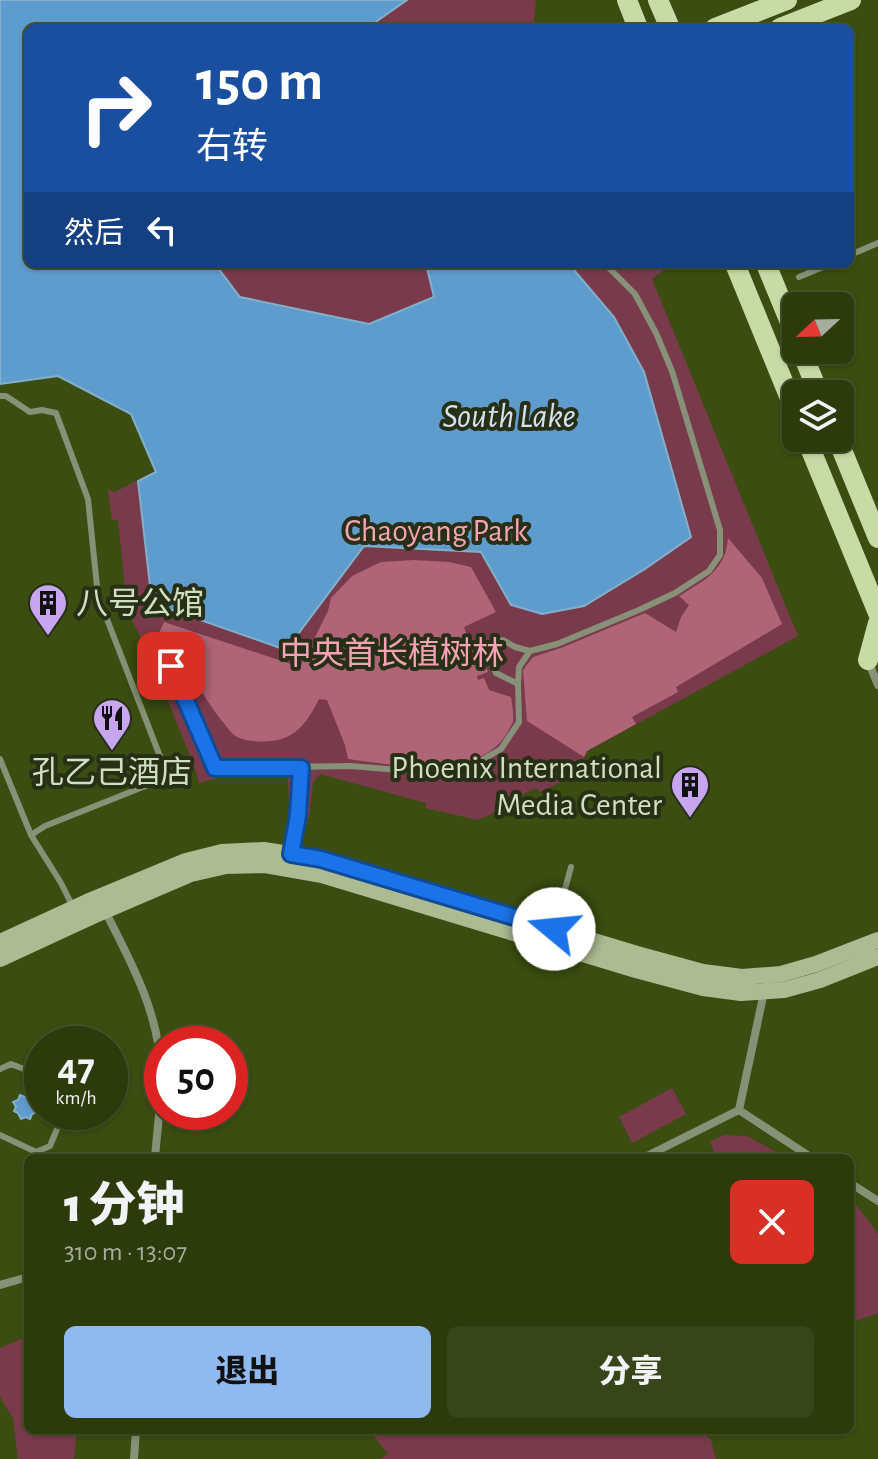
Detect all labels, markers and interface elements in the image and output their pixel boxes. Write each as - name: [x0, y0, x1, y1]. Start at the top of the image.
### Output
- text: 150 m: [196, 54, 323, 110]
- icon: right: [64, 56, 168, 160]
- text: 右转: [196, 129, 268, 165]
- icon: left: [140, 208, 184, 252]
- text: 然后: [64, 219, 124, 249]
- north arrow: [782, 292, 854, 364]
- map controls: [782, 292, 854, 452]
- button: layers: [782, 380, 854, 452]
- water label: South Lake: [442, 400, 576, 434]
- park label: Chaoyang Park: [344, 515, 528, 547]
- building icon: 八号公馆: [27, 582, 69, 637]
- place label: 八号公馆: [76, 586, 204, 620]
- pin: [137, 632, 205, 700]
- park label: 中央首长植树林: [280, 637, 504, 670]
- icon: arrive: [149, 644, 193, 688]
- restaurant icon: 孔乙己酒店: [91, 697, 133, 752]
- place label: Phoenix International Media Center: [391, 752, 663, 821]
- place label: 孔乙己酒店: [32, 756, 192, 789]
- building icon: Phoenix International Media Center: [669, 764, 711, 819]
- position arrow: [512, 887, 596, 971]
- speed limit sign: 50: [144, 1026, 248, 1130]
- text: 47: [57, 1048, 95, 1088]
- text: km/h: [55, 1088, 97, 1108]
- button: close: [730, 1180, 814, 1264]
- text: 1 分钟: [64, 1183, 185, 1231]
- text: 310 m · 13:07: [64, 1239, 187, 1265]
- button: 退出: [64, 1326, 431, 1418]
- button: 分享: [447, 1326, 814, 1418]

